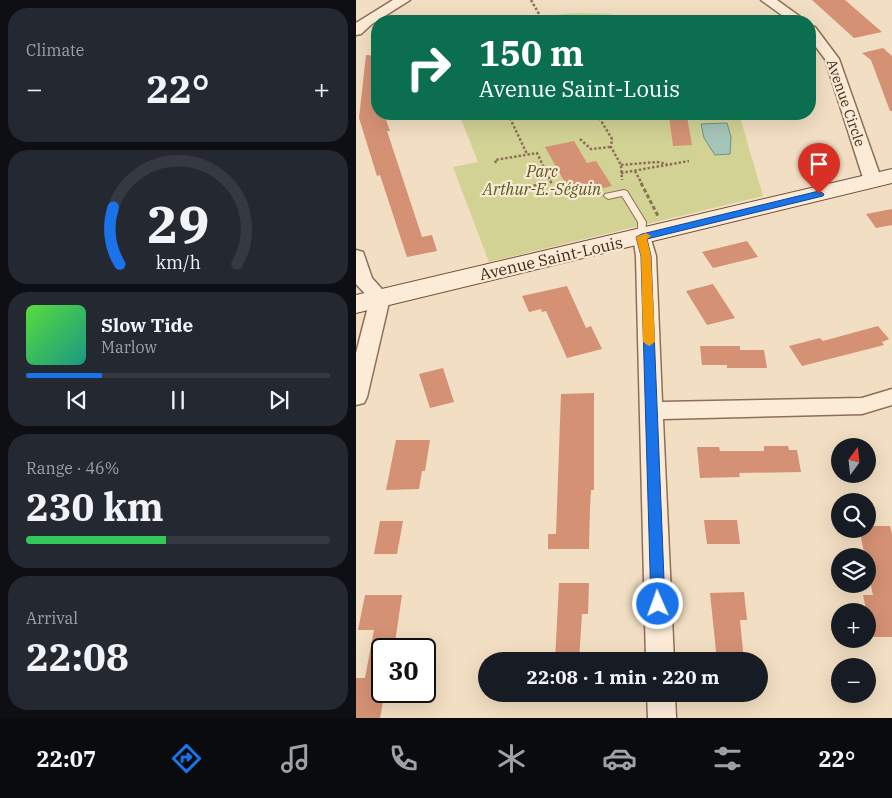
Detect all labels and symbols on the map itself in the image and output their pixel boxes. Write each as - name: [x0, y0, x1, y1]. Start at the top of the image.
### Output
- street label: Avenue Circle: [823, 57, 869, 149]
- pin: [798, 143, 840, 194]
- park label: Parc Arthur-E.-Séguin: [482, 161, 601, 199]
- street label: Avenue Saint-Louis: [477, 232, 625, 284]
- north arrow: [831, 438, 876, 482]
- position arrow: [631, 577, 683, 629]
- speed limit sign: 30: [371, 638, 436, 703]

